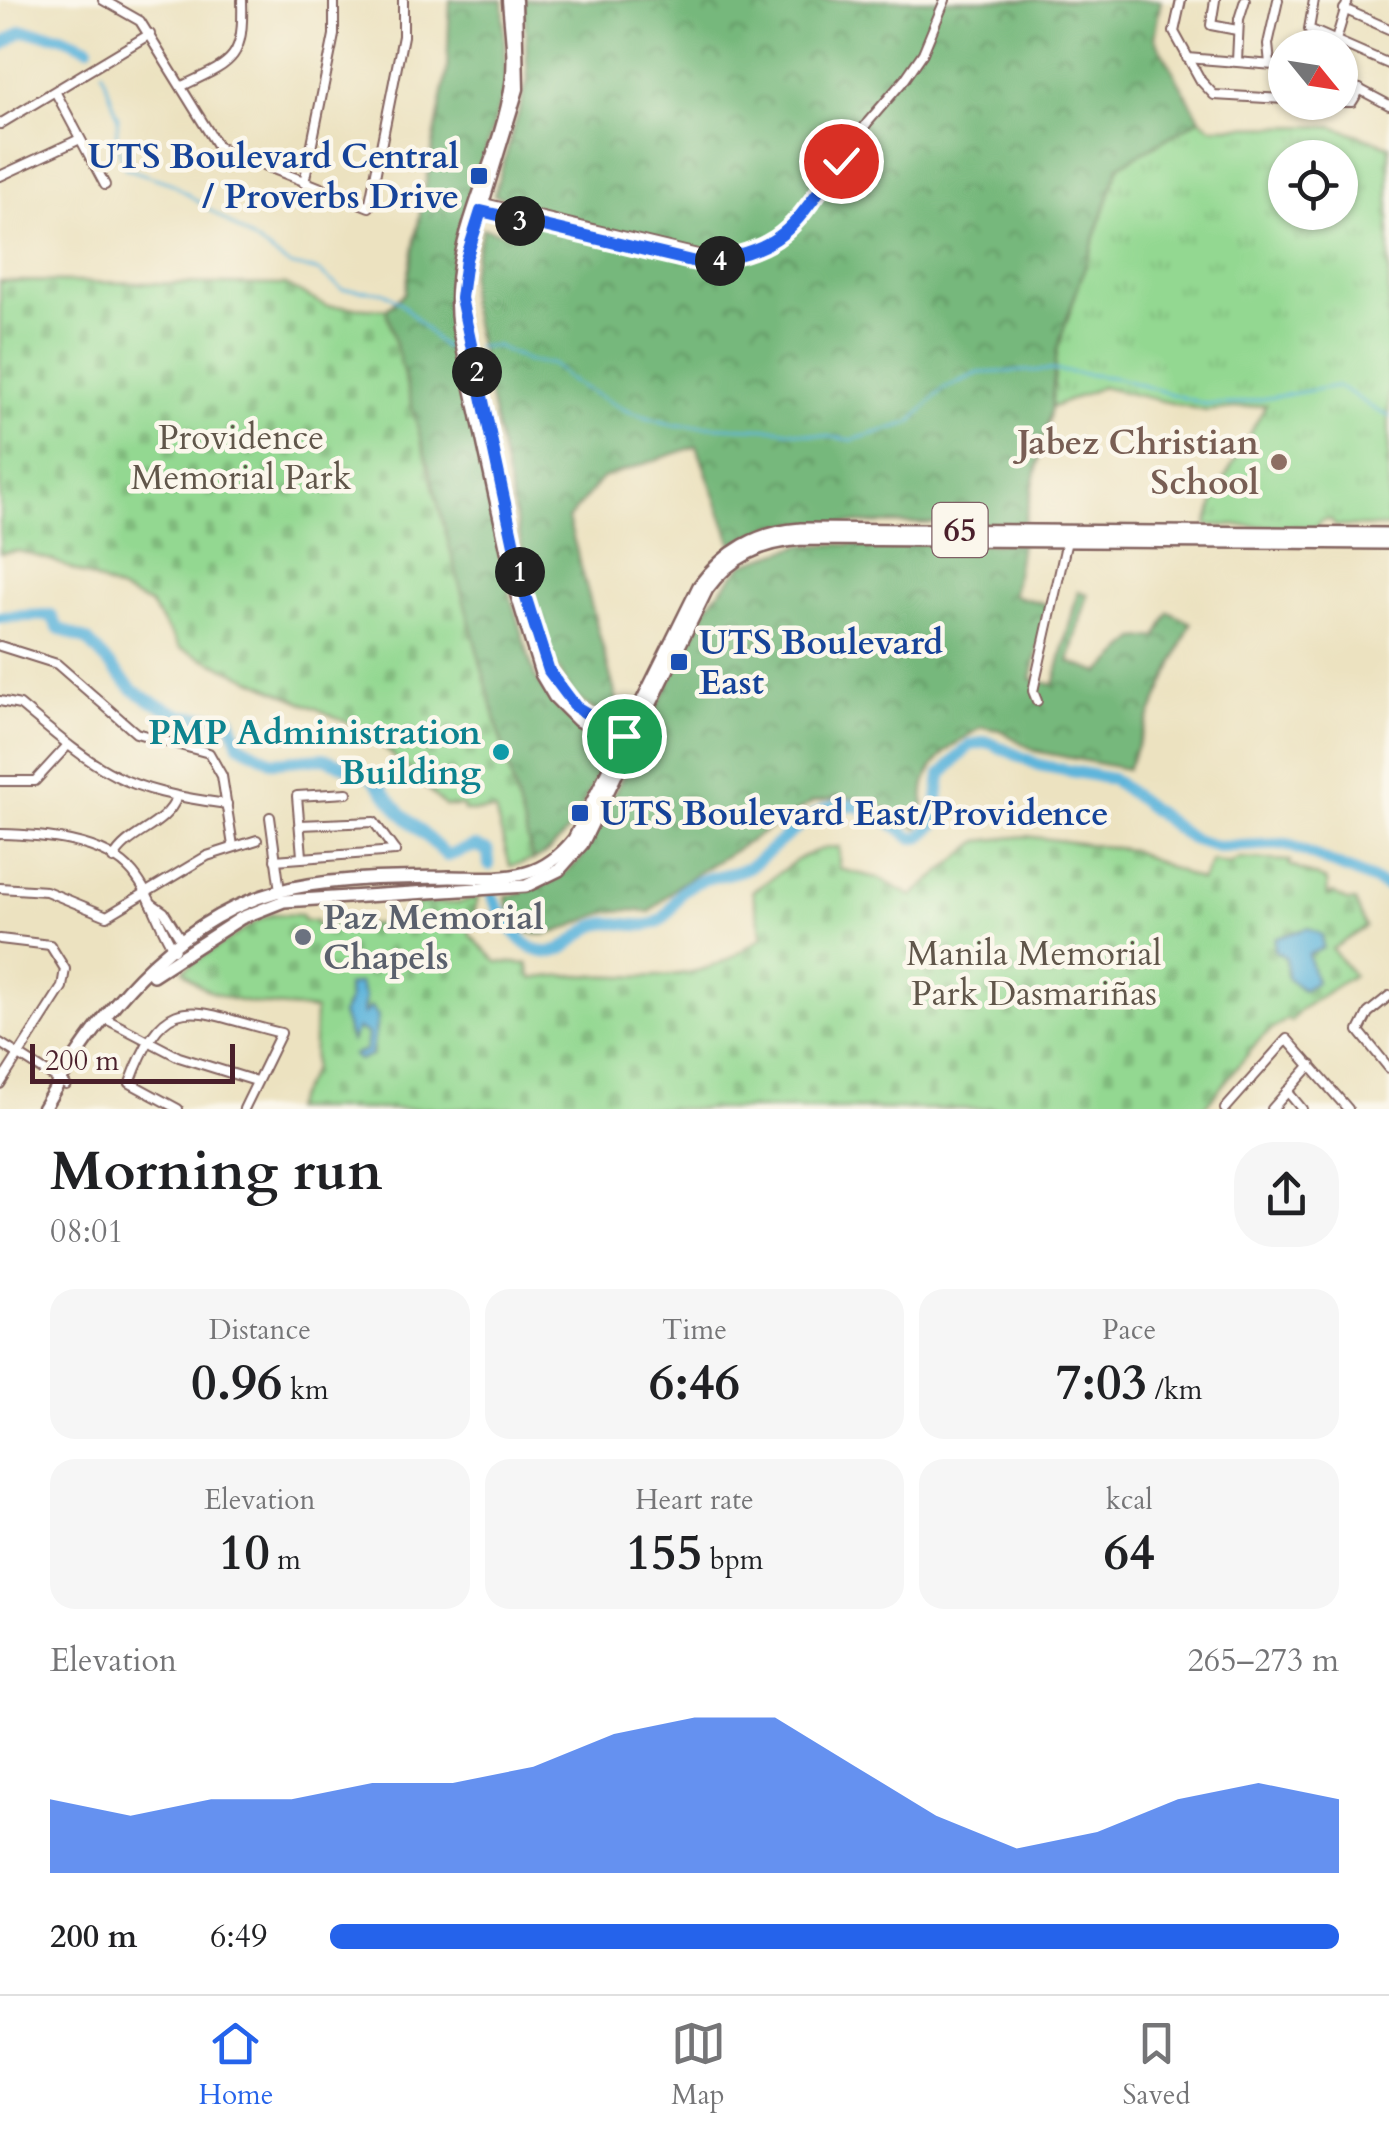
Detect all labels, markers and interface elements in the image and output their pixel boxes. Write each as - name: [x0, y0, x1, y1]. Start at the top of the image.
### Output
- north arrow: [1268, 30, 1358, 120]
- map controls: [1268, 30, 1358, 230]
- pin: [799, 119, 884, 204]
- place label: UTS Boulevard Central / Proverbs Drive: [88, 133, 459, 221]
- icon: check: [814, 134, 869, 189]
- button: locate: [1268, 140, 1358, 230]
- marker: UTS Boulevard Central / Proverbs Drive: [468, 165, 490, 187]
- pin: 3: [495, 196, 545, 246]
- text: 3: [513, 202, 527, 240]
- pin: 4: [695, 236, 745, 286]
- text: 4: [713, 242, 727, 280]
- pin: 2: [452, 347, 502, 397]
- text: 2: [470, 353, 484, 391]
- park label: Providence Memorial Park: [131, 414, 352, 502]
- place label: Jabez Christian School: [1012, 419, 1260, 507]
- marker: Jabez Christian School: [1268, 451, 1290, 473]
- road number: 65: [932, 503, 988, 557]
- pin: 1: [495, 547, 545, 597]
- text: 1: [513, 553, 527, 591]
- place label: UTS Boulevard East: [699, 619, 943, 707]
- marker: UTS Boulevard East: [668, 651, 690, 673]
- pin: [582, 694, 667, 779]
- place label: PMP Administration Building: [149, 709, 482, 797]
- icon: arrive: [597, 709, 652, 764]
- marker: PMP Administration Building: [490, 741, 512, 763]
- place label: UTS Boulevard East/Providence: [600, 790, 1109, 838]
- marker: UTS Boulevard East/Providence: [569, 802, 591, 824]
- place label: Paz Memorial Chapels: [323, 894, 544, 982]
- marker: Paz Memorial Chapels: [292, 926, 314, 948]
- park label: Manila Memorial Park Dasmariñas: [906, 930, 1162, 1018]
- scale bar: [30, 1039, 235, 1084]
- text: 200 m: [45, 1042, 119, 1080]
- text: Morning run: [50, 1135, 383, 1209]
- button: share: [1234, 1142, 1339, 1247]
- text: 08:01: [50, 1210, 124, 1254]
- text: Distance: [209, 1311, 311, 1349]
- text: Time: [662, 1311, 727, 1349]
- text: Pace: [1102, 1311, 1156, 1349]
- text: 0.96: [191, 1349, 282, 1417]
- text: 6:46: [649, 1349, 740, 1417]
- text: 7:03: [1056, 1349, 1147, 1417]
- text: km: [282, 1371, 329, 1409]
- text: /km: [1147, 1371, 1202, 1409]
- text: Elevation: [204, 1481, 315, 1519]
- text: Heart rate: [635, 1481, 754, 1519]
- text: kcal: [1106, 1481, 1153, 1519]
- text: 10: [219, 1519, 270, 1587]
- text: 155: [626, 1519, 702, 1587]
- text: 64: [1104, 1519, 1155, 1587]
- text: m: [270, 1541, 301, 1579]
- text: bpm: [702, 1541, 763, 1579]
- text: Elevation: [50, 1639, 177, 1683]
- text: 265–273 m: [1187, 1639, 1339, 1683]
- text: 200 m: [50, 1915, 137, 1959]
- text: 6:49: [210, 1915, 267, 1959]
- tab: Home: [199, 2016, 273, 2114]
- tab: Map: [671, 2016, 726, 2114]
- tab: Saved: [1123, 2016, 1190, 2114]

